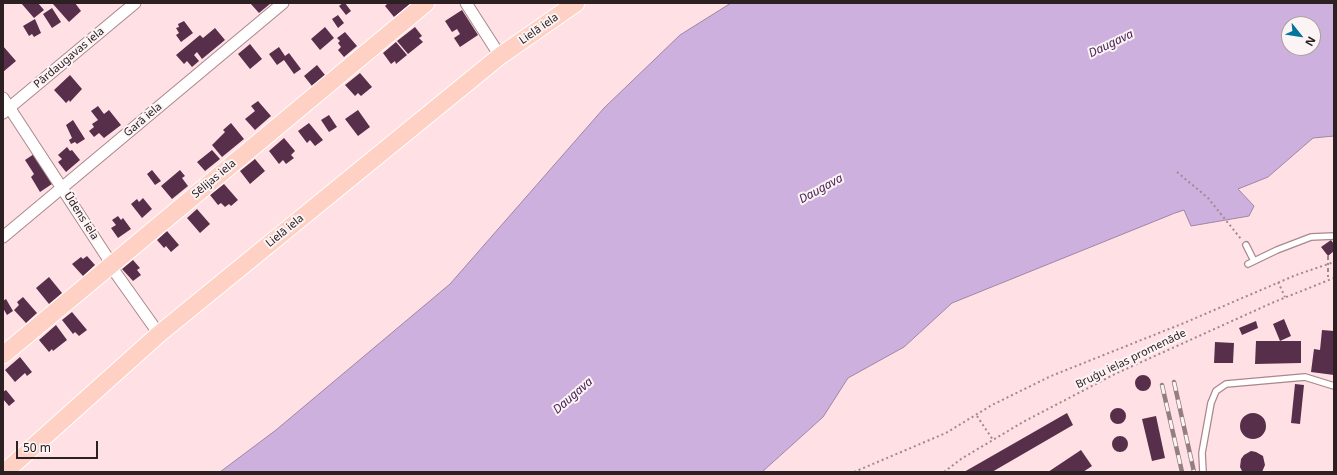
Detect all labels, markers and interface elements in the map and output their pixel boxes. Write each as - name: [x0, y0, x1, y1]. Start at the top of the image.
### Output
- street label: Lielā iela: [517, 11, 561, 47]
- north arrow: [1281, 16, 1321, 56]
- street label: Pārdaugavas iela: [31, 25, 107, 91]
- water label: Daugava: [1086, 27, 1136, 61]
- text: N: [1302, 34, 1320, 49]
- street label: Garā iela: [121, 100, 165, 140]
- street label: Sēlijas iela: [189, 157, 239, 201]
- water label: Daugava: [797, 171, 845, 207]
- street label: Ūdens iela: [61, 190, 101, 242]
- street label: Lielā iela: [263, 212, 307, 250]
- street label: Bruģu ielas promenāde: [1074, 326, 1188, 392]
- water label: Daugava: [550, 375, 596, 417]
- scale bar: [18, 433, 100, 459]
- text: 50 m: [23, 439, 51, 456]

